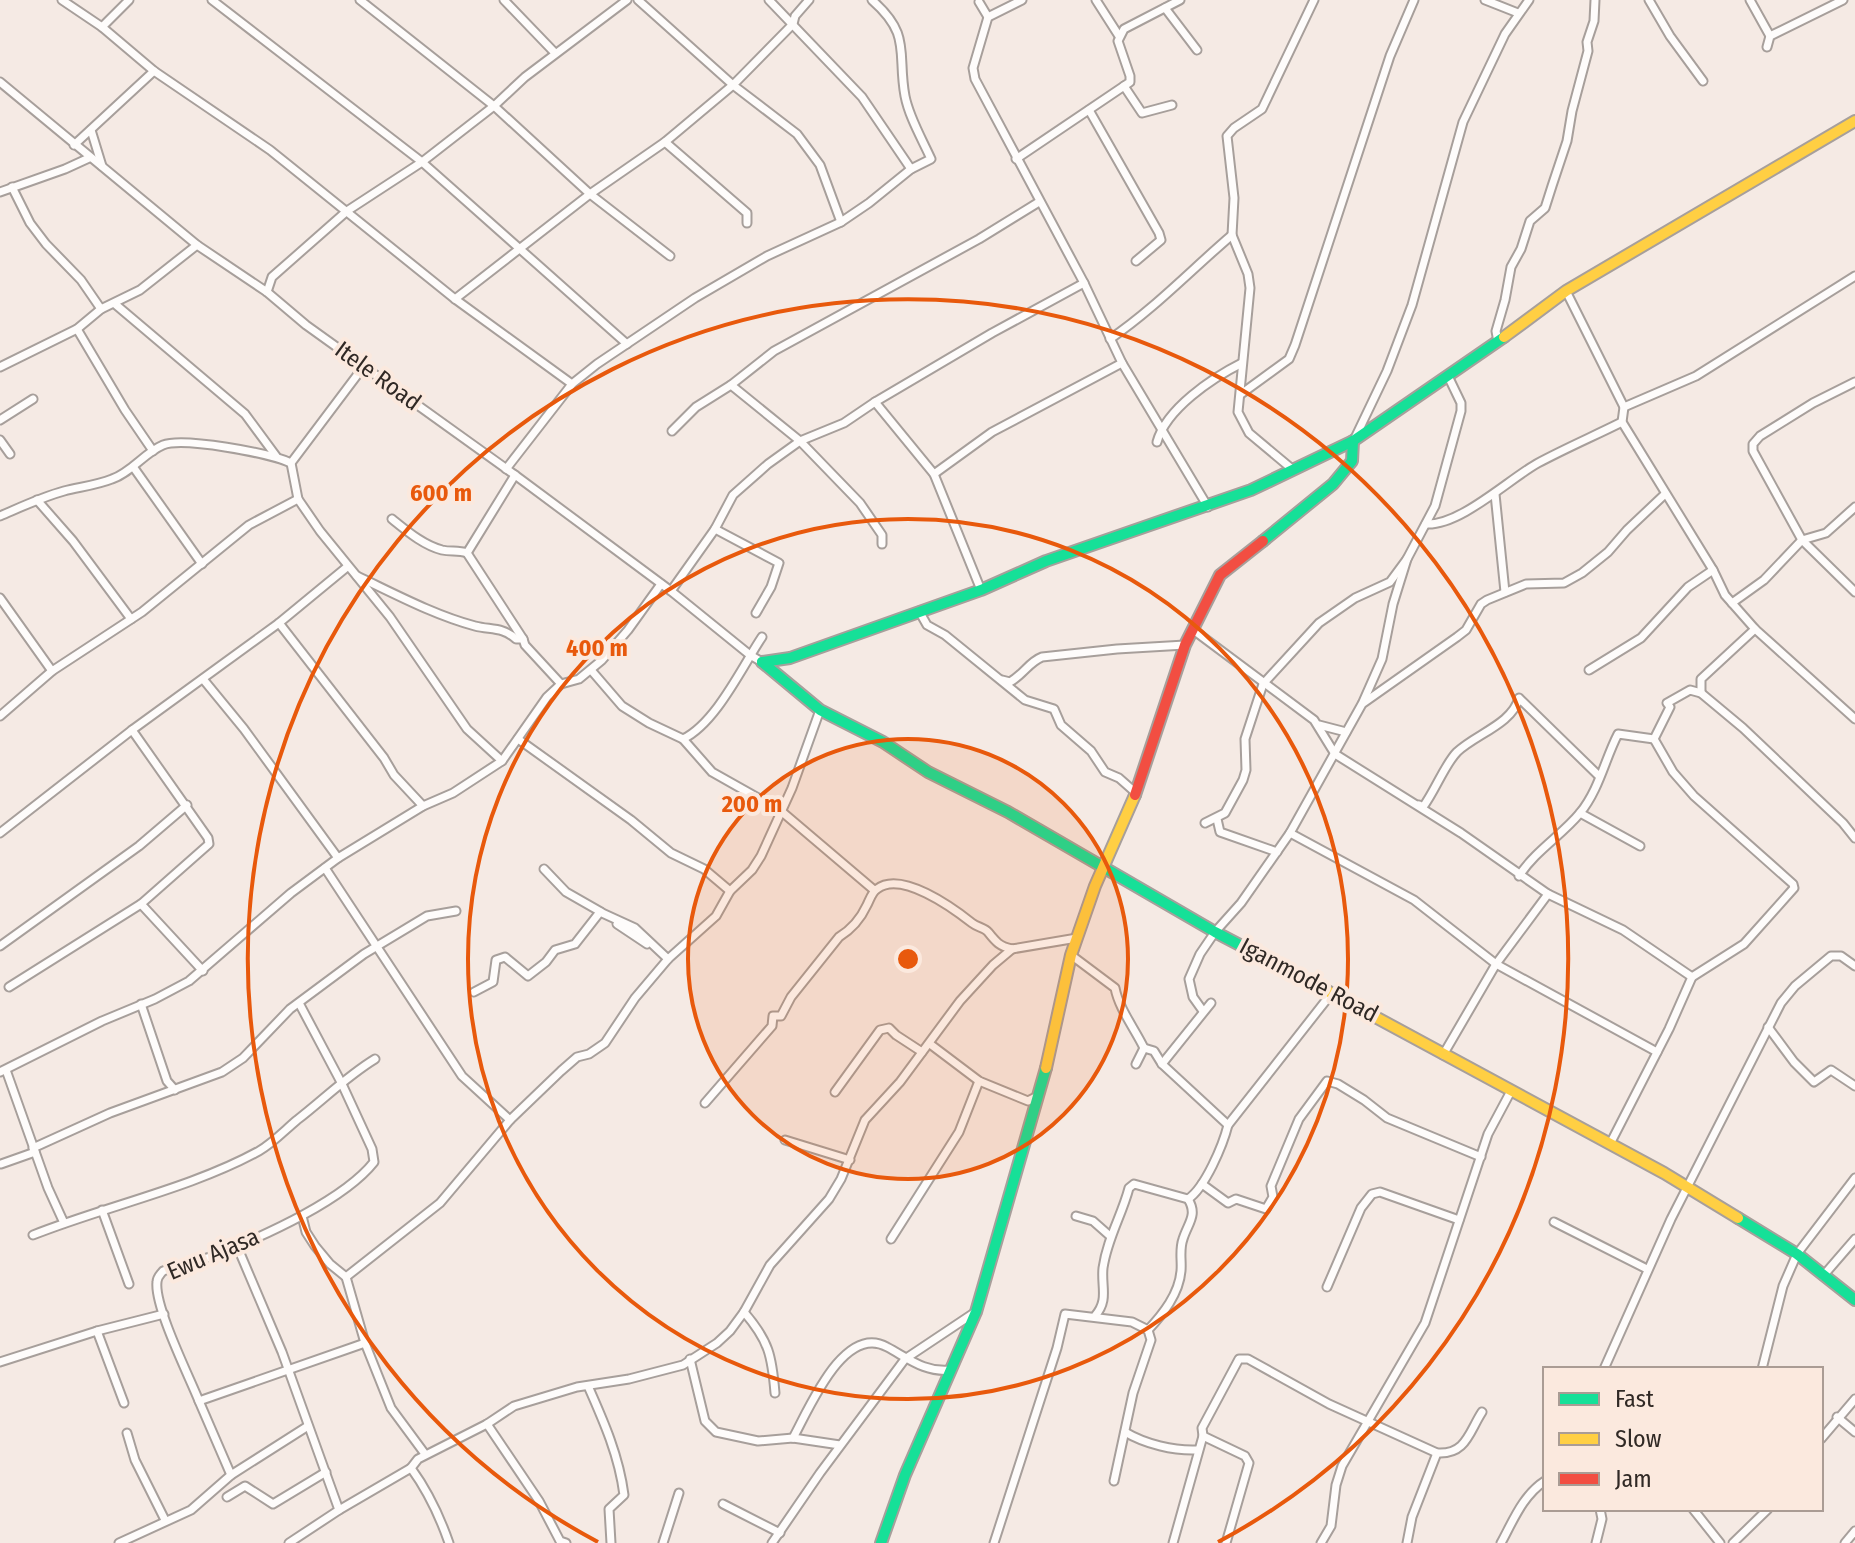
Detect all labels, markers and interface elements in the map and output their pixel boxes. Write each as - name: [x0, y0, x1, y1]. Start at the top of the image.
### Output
- street label: Itele Road: [330, 336, 426, 416]
- text: 600 m: [410, 479, 472, 507]
- text: 400 m: [566, 634, 628, 662]
- text: 200 m: [721, 790, 782, 818]
- street label: Iganmode Road: [1235, 932, 1383, 1028]
- centre of rings: [894, 945, 922, 973]
- street label: Ewu Ajasa: [163, 1222, 263, 1286]
- legend: [1543, 1367, 1823, 1511]
- text: Fast: [1615, 1385, 1654, 1413]
- text: Slow: [1615, 1425, 1662, 1453]
- text: Jam: [1615, 1465, 1652, 1493]

